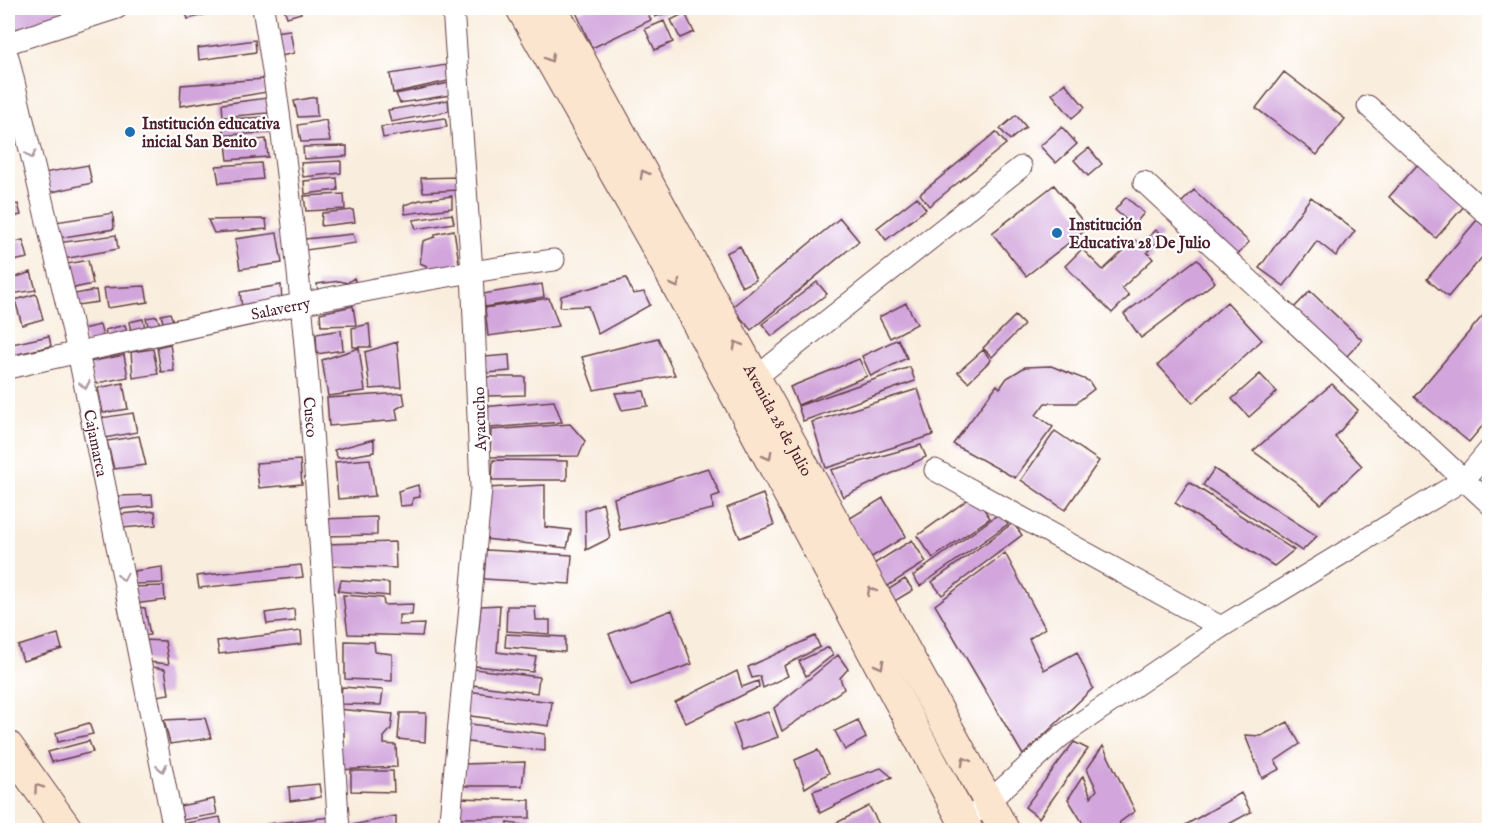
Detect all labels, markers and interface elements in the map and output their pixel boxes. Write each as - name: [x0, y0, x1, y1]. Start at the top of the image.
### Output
- one-way arrow: [543, 52, 554, 63]
- place label: Institución educativa inicial San Benito: [142, 115, 281, 153]
- marker: Institución educativa inicial San Benito: [123, 125, 137, 139]
- one-way arrow: [24, 150, 37, 160]
- one-way arrow: [640, 170, 651, 181]
- place label: Institución Educativa 28 De Julio: [1069, 216, 1211, 254]
- marker: Institución Educativa 28 De Julio: [1050, 226, 1064, 240]
- one-way arrow: [669, 277, 680, 288]
- street label: Salaverry: [249, 294, 312, 326]
- one-way arrow: [733, 341, 744, 352]
- street label: Avenida 28 de Julio: [737, 360, 816, 481]
- one-way arrow: [78, 380, 91, 390]
- street label: Ayacucho: [470, 386, 492, 452]
- street label: Cusco: [297, 396, 321, 439]
- street label: Cajamarca: [78, 408, 111, 479]
- one-way arrow: [761, 449, 772, 460]
- one-way arrow: [116, 571, 129, 581]
- one-way arrow: [866, 586, 878, 597]
- one-way arrow: [872, 658, 884, 669]
- one-way arrow: [961, 757, 972, 767]
- one-way arrow: [155, 763, 168, 773]
- one-way arrow: [34, 784, 45, 795]

